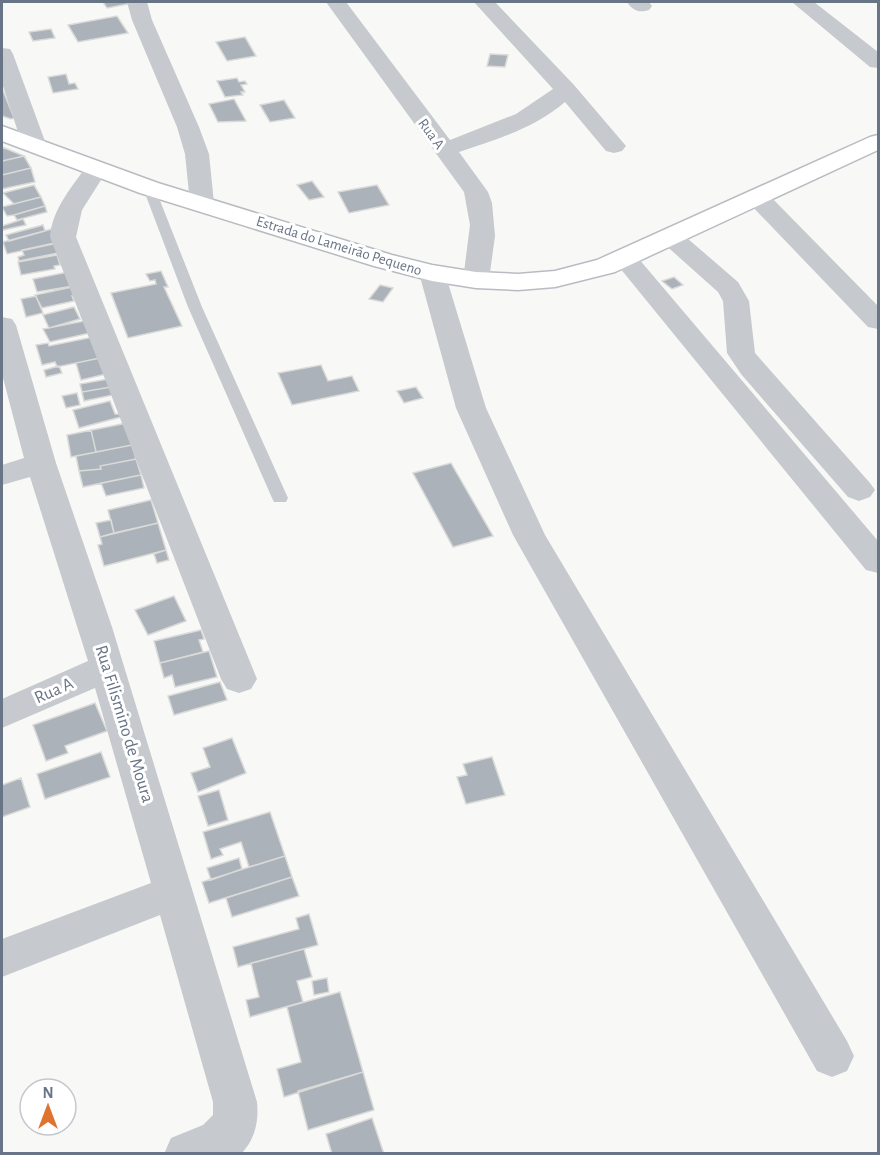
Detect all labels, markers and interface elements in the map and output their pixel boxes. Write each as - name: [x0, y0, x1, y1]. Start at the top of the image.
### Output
- street label: Rua A: [415, 116, 447, 152]
- street label: Estrada do Lameirão Pequeno: [254, 214, 424, 278]
- street label: Rua Filismino de Moura: [91, 643, 157, 805]
- street label: Rua A: [32, 674, 77, 707]
- north arrow: [18, 1077, 78, 1137]
- text: N: [42, 1085, 54, 1101]

